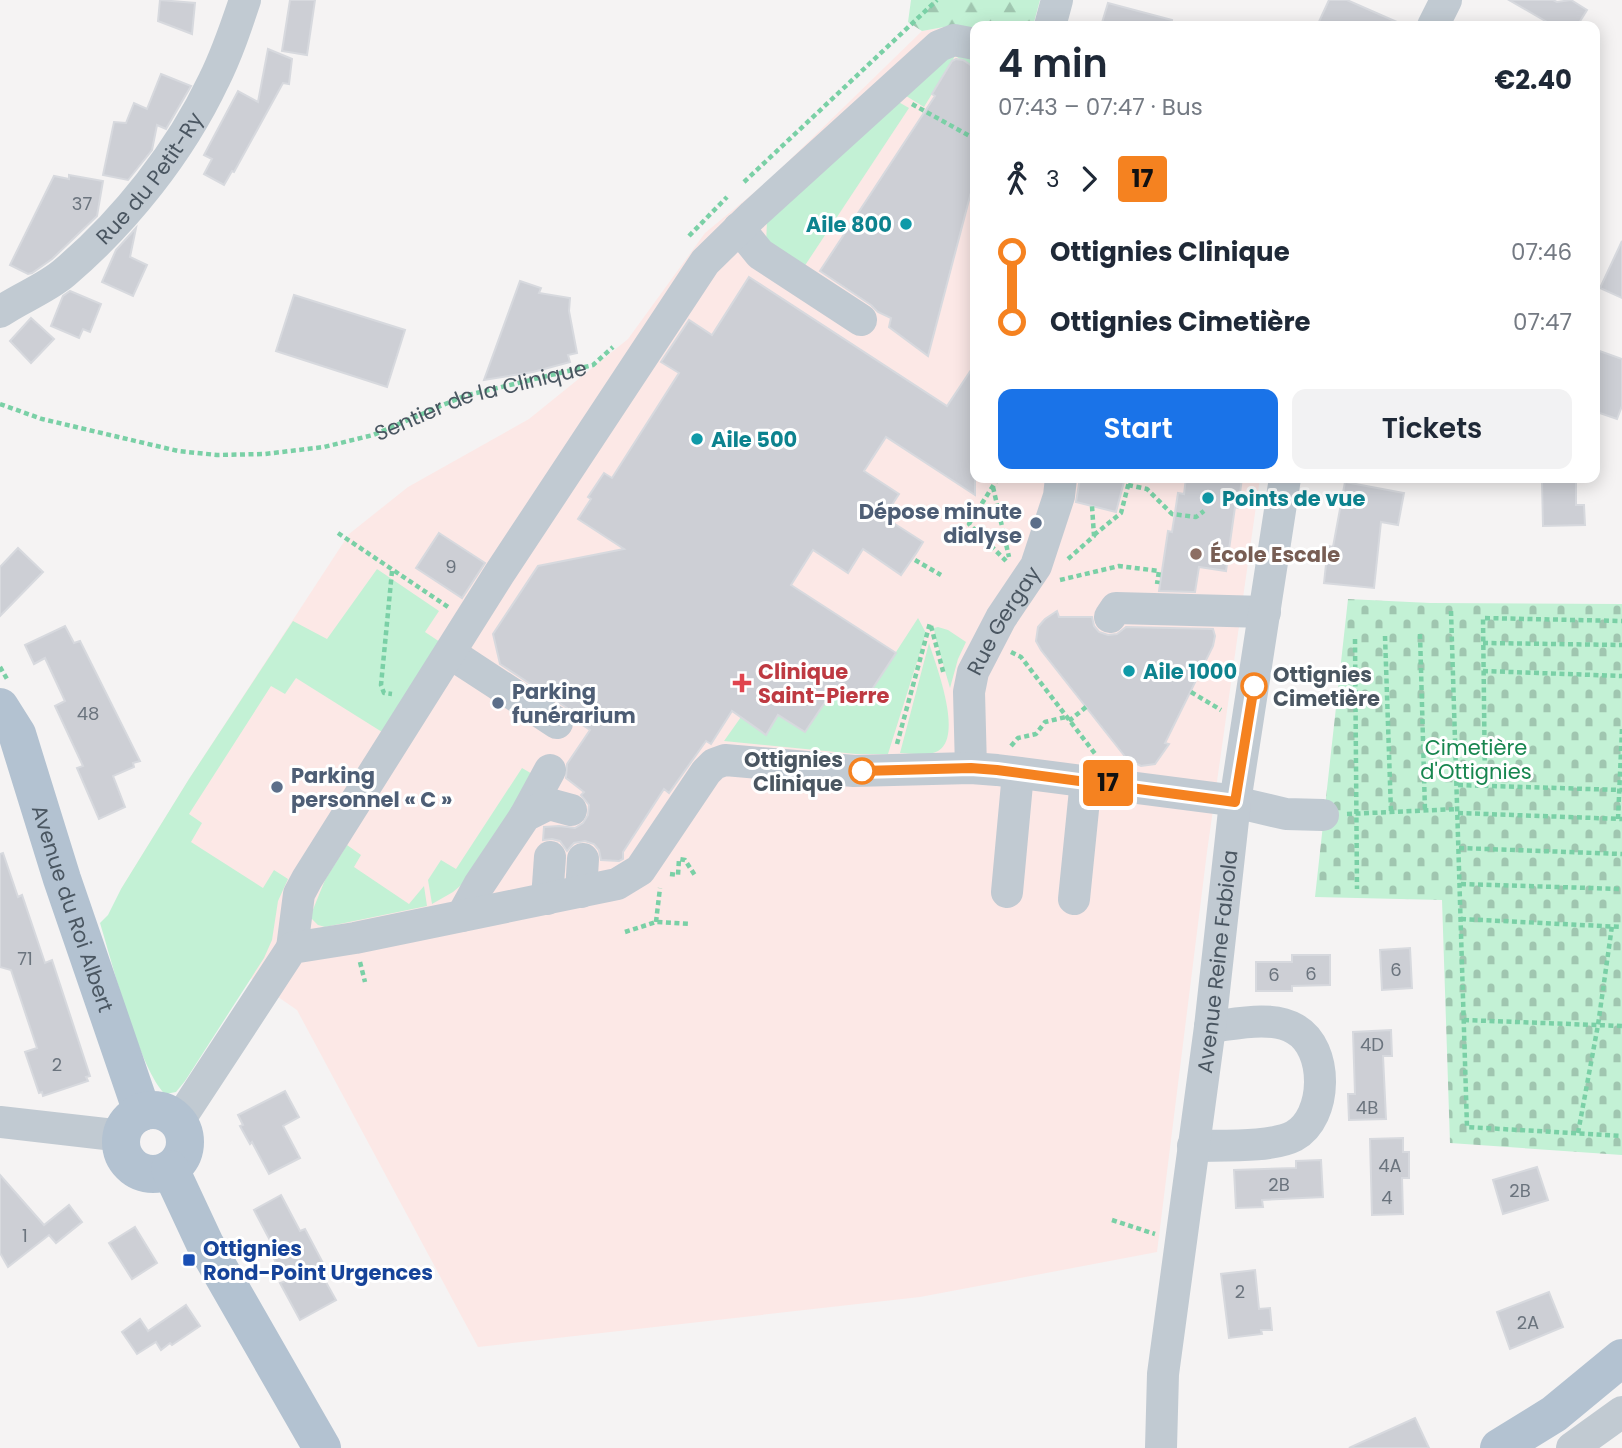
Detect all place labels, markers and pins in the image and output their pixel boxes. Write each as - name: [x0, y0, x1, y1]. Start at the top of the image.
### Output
- place label: Aile 800: [806, 210, 892, 239]
- marker: Aile 800: [898, 216, 914, 232]
- place label: Aile 500: [711, 425, 797, 454]
- marker: Aile 500: [689, 431, 705, 447]
- place label: Points de vue: [1222, 484, 1365, 513]
- marker: Points de vue: [1200, 490, 1216, 506]
- place label: Dépose minute dialyse: [859, 497, 1022, 550]
- marker: Dépose minute dialyse: [1028, 515, 1044, 531]
- place label: École Escale: [1210, 540, 1340, 569]
- marker: École Escale: [1188, 546, 1204, 562]
- place label: Clinique Saint-Pierre: [758, 657, 889, 710]
- place label: Aile 1000: [1143, 657, 1237, 686]
- place label: Ottignies Cimetière: [1273, 660, 1380, 713]
- marker: Aile 1000: [1121, 663, 1137, 679]
- marker: Clinique Saint-Pierre: [732, 673, 752, 693]
- marker: Ottignies Cimetière: [1241, 673, 1267, 699]
- place label: Parking funérarium: [512, 677, 636, 730]
- marker: Parking funérarium: [490, 695, 506, 711]
- place label: Ottignies Clinique: [744, 745, 843, 798]
- marker: Ottignies Clinique: [849, 758, 875, 784]
- place label: Parking personnel « C »: [291, 761, 452, 814]
- marker: Parking personnel « C »: [269, 779, 285, 795]
- place label: Ottignies Rond-Point Urgences: [203, 1234, 433, 1287]
- marker: Ottignies Rond-Point Urgences: [181, 1252, 197, 1268]

